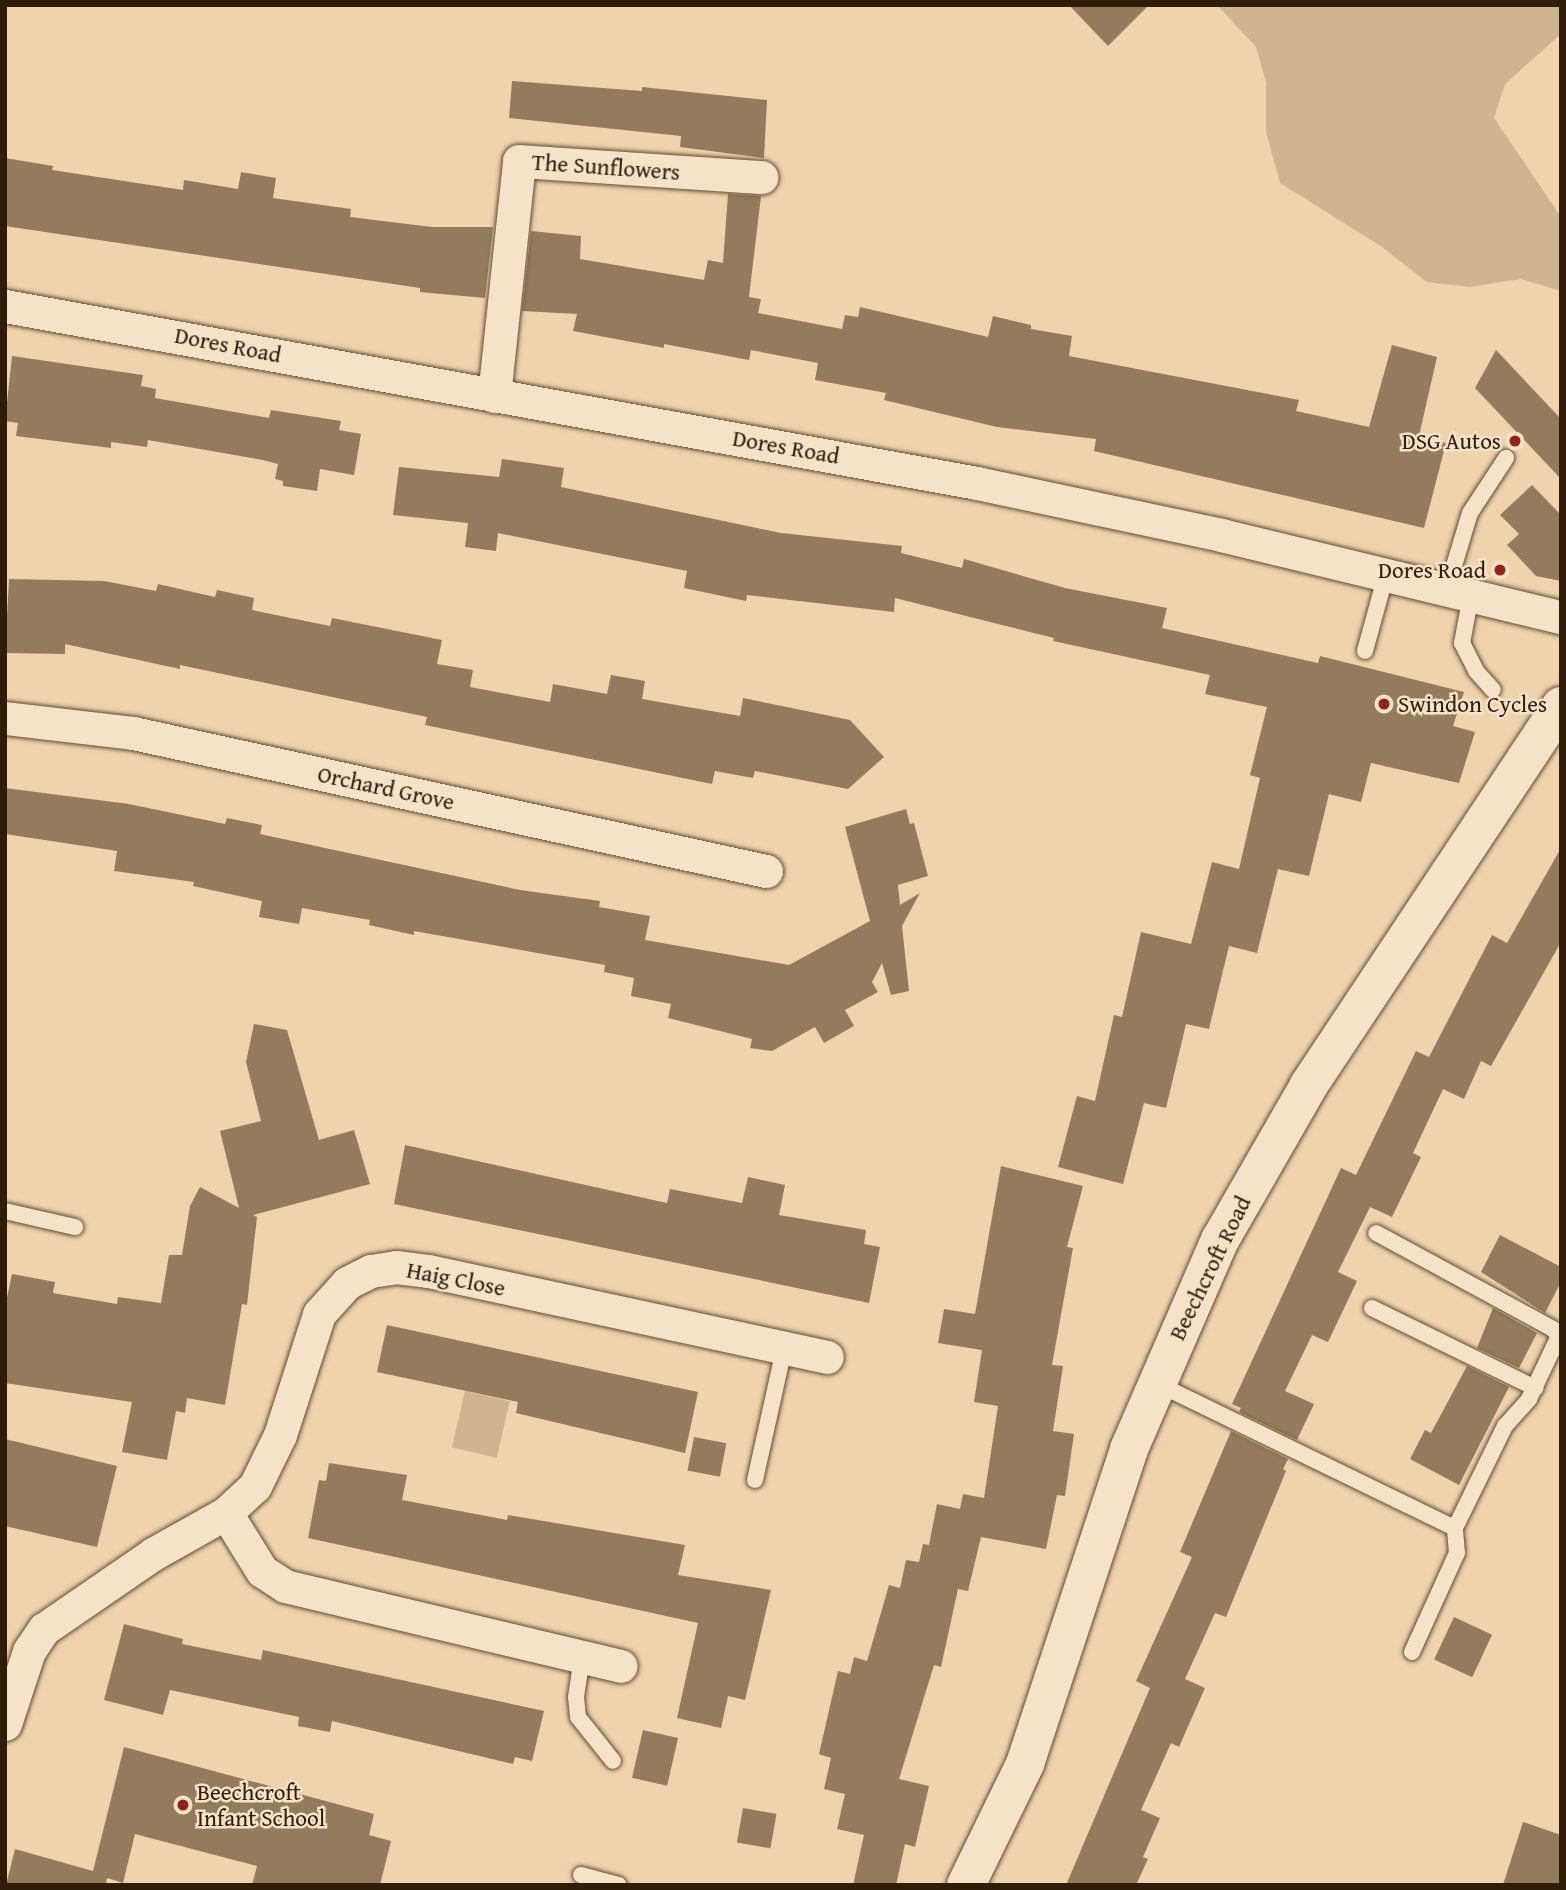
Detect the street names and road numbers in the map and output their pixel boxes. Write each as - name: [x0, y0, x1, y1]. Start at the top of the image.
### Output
- street label: The Sunflowers: [531, 148, 681, 186]
- street label: Dores Road: [172, 321, 284, 369]
- street label: Dores Road: [730, 424, 842, 470]
- street label: Orchard Grove: [315, 760, 457, 816]
- street label: Beechcroft Road: [1163, 1191, 1257, 1345]
- street label: Haig Close: [404, 1256, 508, 1302]

